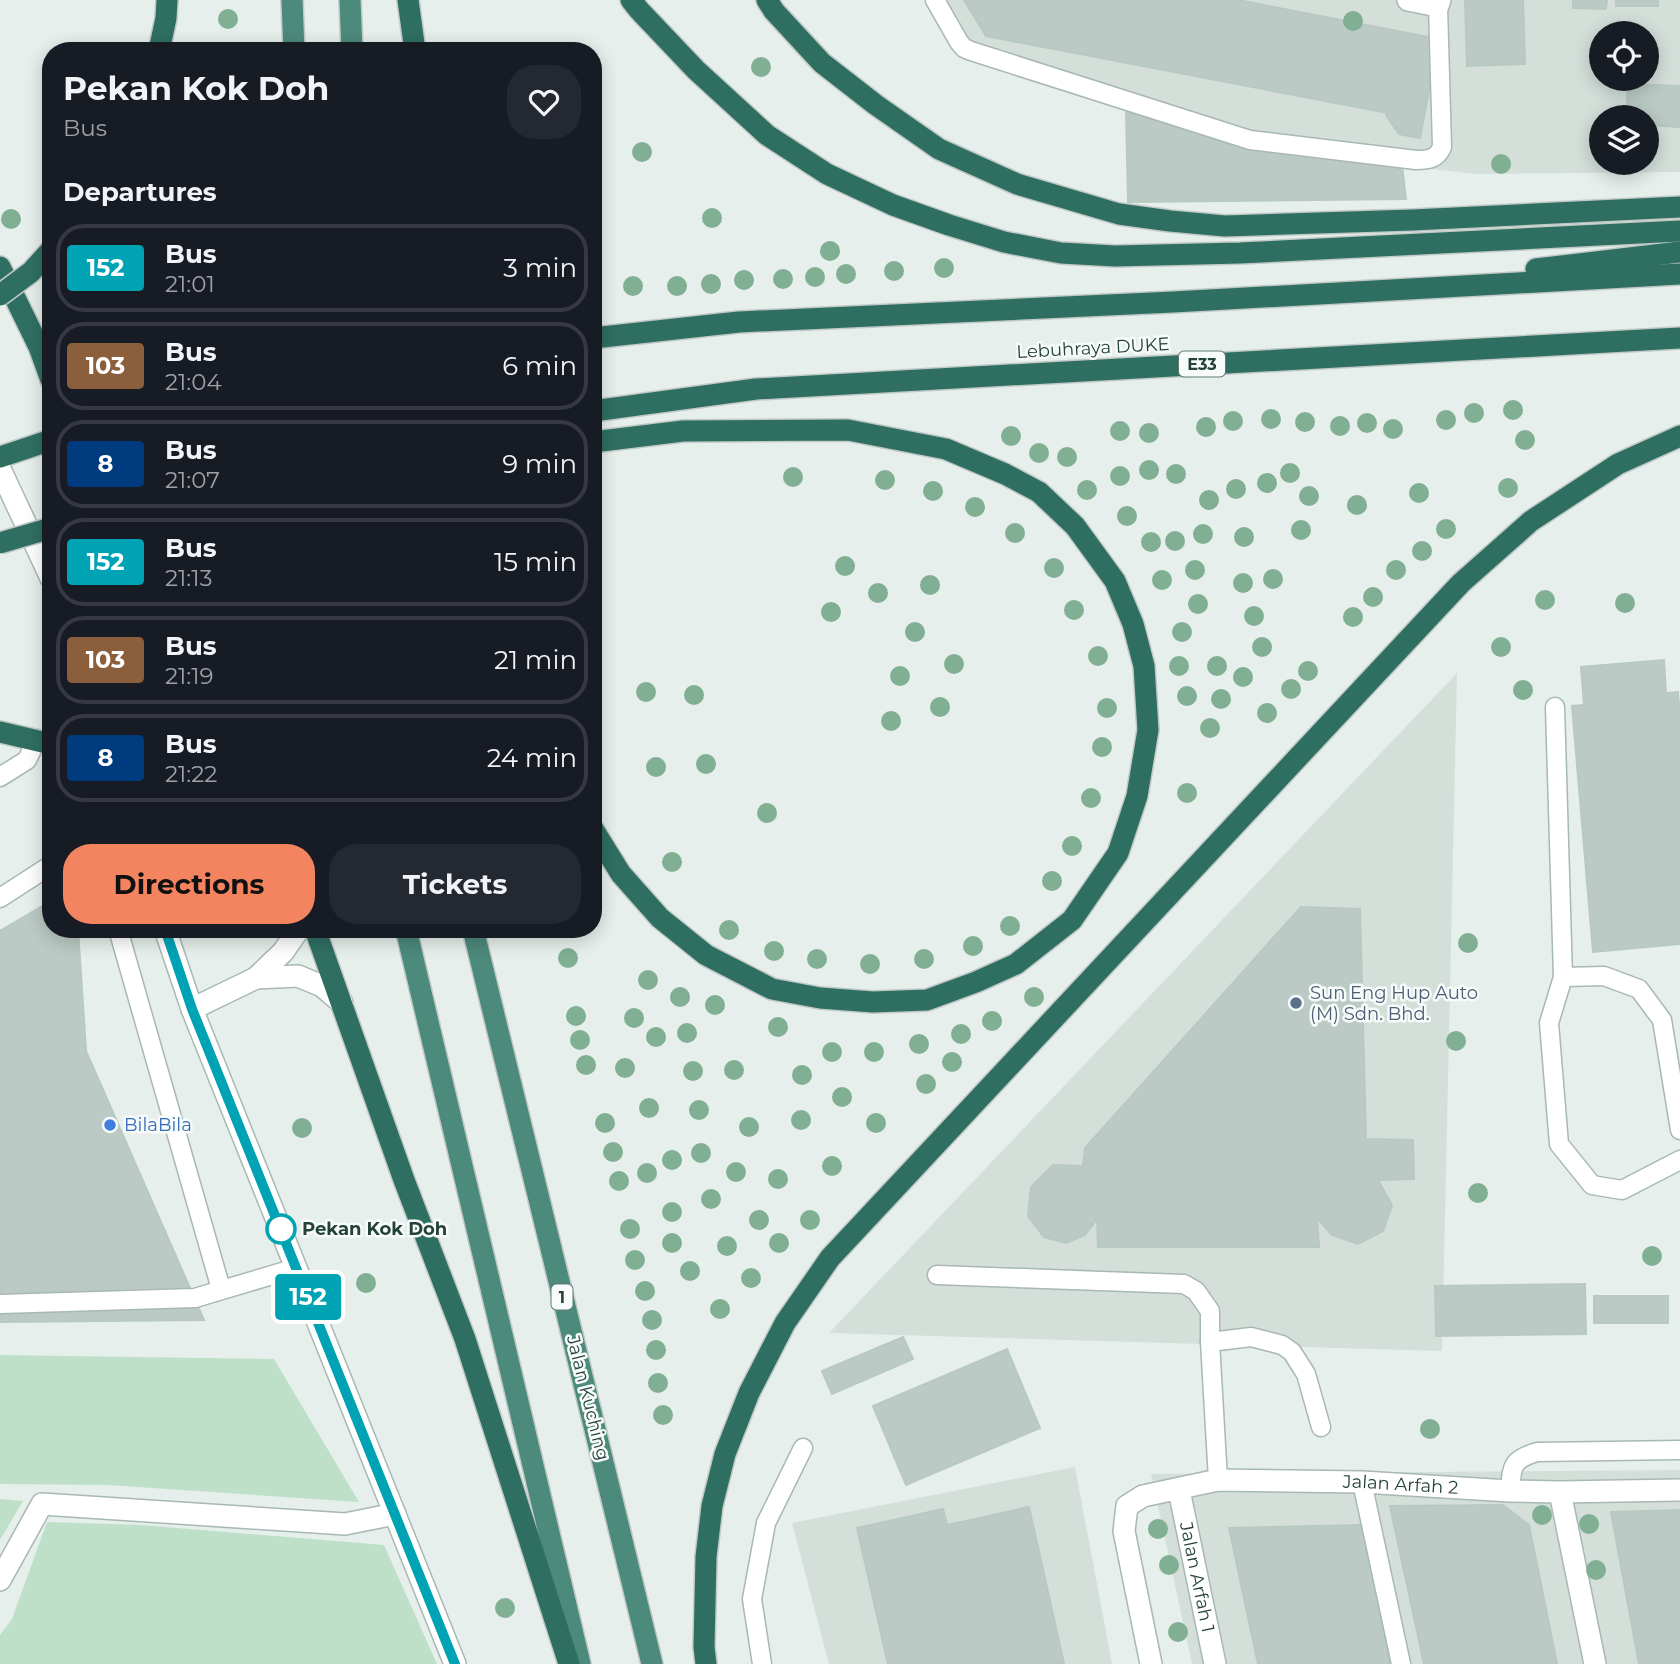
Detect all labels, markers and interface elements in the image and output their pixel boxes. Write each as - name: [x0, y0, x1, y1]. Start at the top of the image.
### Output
- map controls: [1589, 21, 1659, 175]
- button: locate: [1589, 21, 1659, 91]
- button: heart: [507, 65, 581, 139]
- text: Pekan Kok Doh: [63, 68, 329, 108]
- button: layers: [1589, 105, 1659, 175]
- text: Bus: [63, 114, 107, 142]
- text: Departures: [63, 176, 217, 208]
- text: Bus: [165, 238, 217, 270]
- text: 3 min: [503, 252, 577, 284]
- text: 152: [87, 253, 124, 282]
- text: 21:01: [165, 270, 215, 298]
- street label: Lebuhraya DUKE: [1016, 333, 1170, 363]
- text: Bus: [165, 336, 217, 368]
- text: 6 min: [502, 350, 577, 382]
- text: 103: [86, 351, 125, 380]
- road number: E33: [1179, 352, 1225, 376]
- text: 21:04: [165, 368, 222, 396]
- text: Bus: [165, 434, 217, 466]
- text: 9 min: [502, 448, 577, 480]
- text: 8: [98, 449, 113, 478]
- text: 21:07: [165, 466, 220, 494]
- text: Bus: [165, 532, 217, 564]
- text: 15 min: [494, 546, 577, 578]
- text: 152: [87, 547, 124, 576]
- text: 21:13: [165, 564, 213, 592]
- text: Bus: [165, 630, 217, 662]
- text: 21 min: [494, 644, 577, 676]
- text: 103: [86, 645, 125, 674]
- text: 21:19: [165, 662, 214, 690]
- text: Bus: [165, 728, 217, 760]
- text: 24 min: [487, 742, 577, 774]
- text: 8: [98, 743, 113, 772]
- text: 21:22: [165, 760, 217, 788]
- button: Directions: [63, 844, 315, 924]
- button: Tickets: [329, 844, 581, 924]
- place label: Sun Eng Hup Auto (M) Sdn. Bhd.: [1310, 982, 1478, 1025]
- marker: Sun Eng Hup Auto (M) Sdn. Bhd.: [1288, 995, 1304, 1011]
- place label: BilaBila: [124, 1114, 192, 1136]
- marker: BilaBila: [102, 1117, 118, 1133]
- marker: Pekan Kok Doh: [266, 1214, 296, 1244]
- place label: Pekan Kok Doh: [302, 1218, 447, 1240]
- line badge: 152: [268, 1274, 348, 1320]
- text: 152: [289, 1282, 327, 1311]
- road number: 1: [552, 1284, 572, 1310]
- street label: Jalan Kuching: [562, 1332, 614, 1463]
- street label: Jalan Arfah 2: [1341, 1471, 1459, 1499]
- street label: Jalan Arfah 1: [1175, 1519, 1219, 1634]

